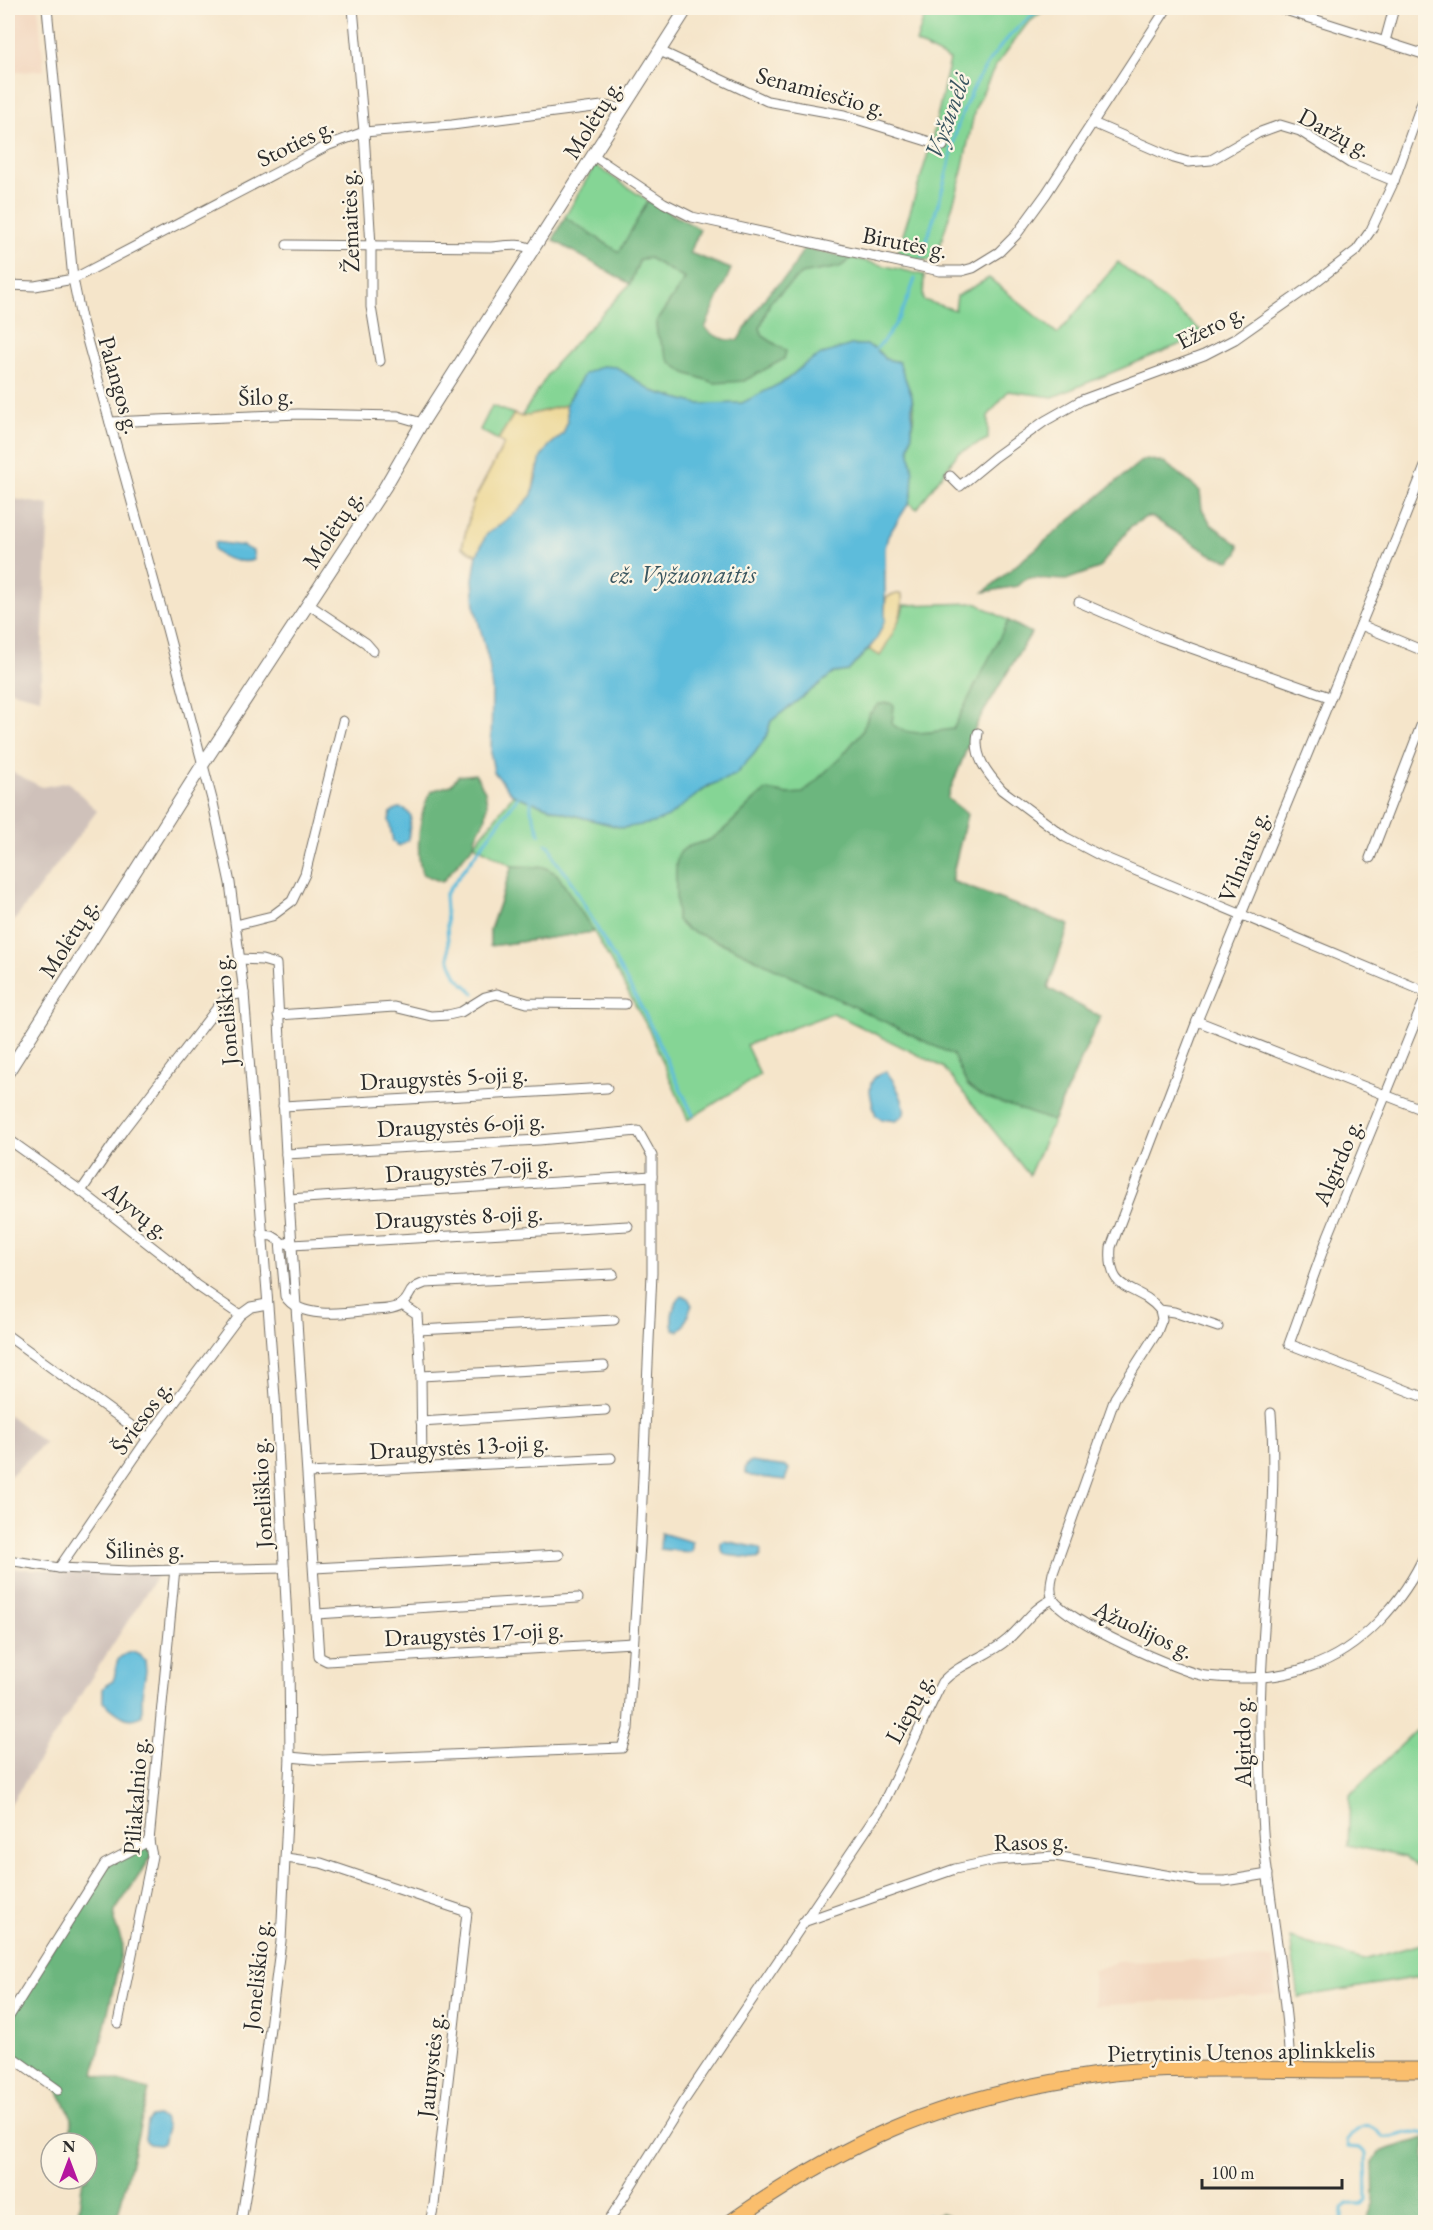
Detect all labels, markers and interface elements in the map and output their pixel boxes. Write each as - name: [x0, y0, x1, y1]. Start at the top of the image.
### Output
- street label: Senamiesčio g.: [753, 59, 889, 123]
- water label: Vyžunėlė: [916, 68, 978, 163]
- street label: Molėtų g.: [555, 73, 629, 165]
- street label: Daržų g.: [1293, 100, 1377, 164]
- street label: Stoties g.: [251, 110, 339, 174]
- street label: Žemaitės g.: [332, 169, 366, 273]
- street label: Birutės g.: [860, 219, 950, 265]
- street label: Ežero g.: [1171, 296, 1249, 356]
- street label: Palangos g.: [91, 332, 149, 438]
- street label: Šilo g.: [238, 380, 294, 412]
- street label: Molėtų g.: [295, 483, 369, 575]
- water label: ež. Vyžuonaitis: [610, 557, 757, 591]
- street label: Vilniaus g.: [1211, 805, 1275, 907]
- street label: Molėtų g.: [31, 892, 105, 984]
- street label: Joneliškio g.: [205, 953, 245, 1069]
- street label: Draugystės 5-oji g.: [359, 1057, 529, 1097]
- street label: Draugystės 6-oji g.: [376, 1104, 546, 1144]
- street label: Algirdo g.: [1304, 1114, 1369, 1211]
- street label: Draugystės 7-oji g.: [384, 1147, 554, 1189]
- street label: Alyvų g.: [96, 1174, 177, 1246]
- street label: Draugystės 8-oji g.: [374, 1196, 544, 1236]
- street label: Šviesos g.: [103, 1373, 179, 1461]
- street label: Draugystės 13-oji g.: [368, 1426, 550, 1466]
- street label: Joneliškio g.: [243, 1437, 279, 1551]
- street label: Šilinės g.: [105, 1533, 185, 1565]
- street label: Ąžuolijos g.: [1088, 1592, 1199, 1666]
- street label: Draugystės 17-oji g.: [383, 1613, 565, 1653]
- street label: Liepų g.: [878, 1668, 940, 1748]
- street label: Algirdo g.: [1226, 1696, 1258, 1789]
- street label: Piliakalnio g.: [115, 1736, 155, 1856]
- street label: Rasos g.: [993, 1824, 1069, 1858]
- street label: Joneliškio g.: [235, 1918, 277, 2034]
- street label: Jaunystės g.: [409, 2011, 451, 2121]
- street label: Pietrytinis Utenos aplinkkelis: [1107, 2033, 1375, 2069]
- north arrow: [39, 2131, 99, 2191]
- text: N: [63, 2136, 76, 2157]
- scale bar: [1202, 2152, 1342, 2190]
- text: 100 m: [1211, 2161, 1255, 2184]

